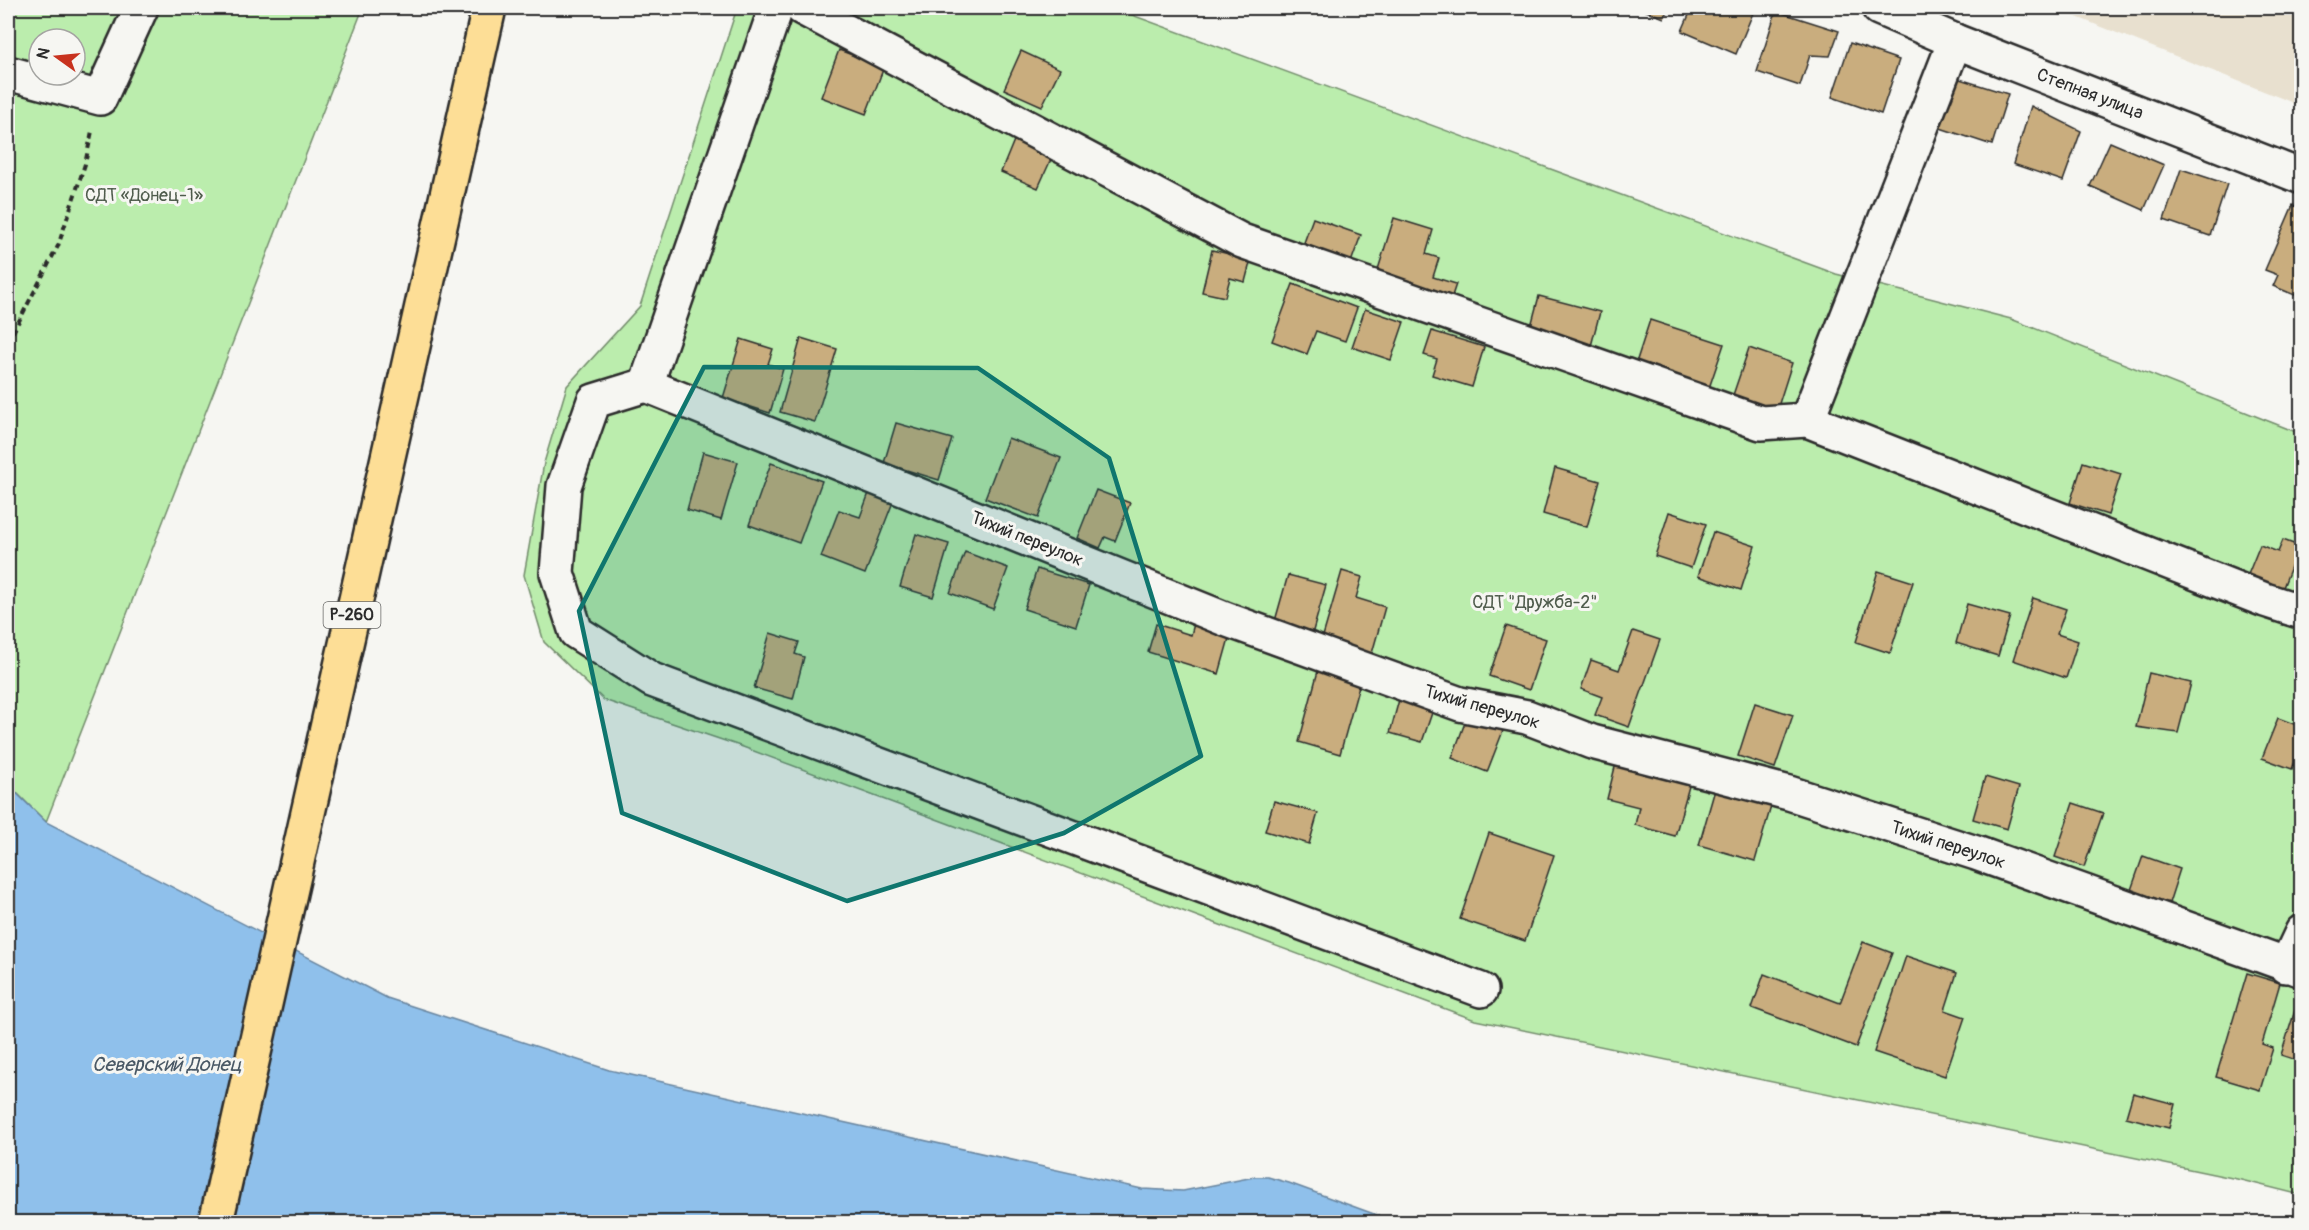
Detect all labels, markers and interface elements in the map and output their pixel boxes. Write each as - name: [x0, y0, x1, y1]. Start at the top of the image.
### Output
- north arrow: [27, 27, 87, 87]
- text: N: [32, 45, 55, 61]
- street label: Степная улица: [2033, 63, 2147, 125]
- park label: СДТ «Донец-1»: [85, 184, 203, 207]
- street label: Тихий переулок: [967, 506, 1087, 572]
- park label: СДТ "Дружба-2": [1472, 591, 1598, 614]
- road number: Р-260: [324, 602, 380, 628]
- street label: Тихий переулок: [1422, 680, 1542, 734]
- street label: Тихий переулок: [1888, 816, 2008, 874]
- water label: Северский Донец: [92, 1052, 242, 1077]

